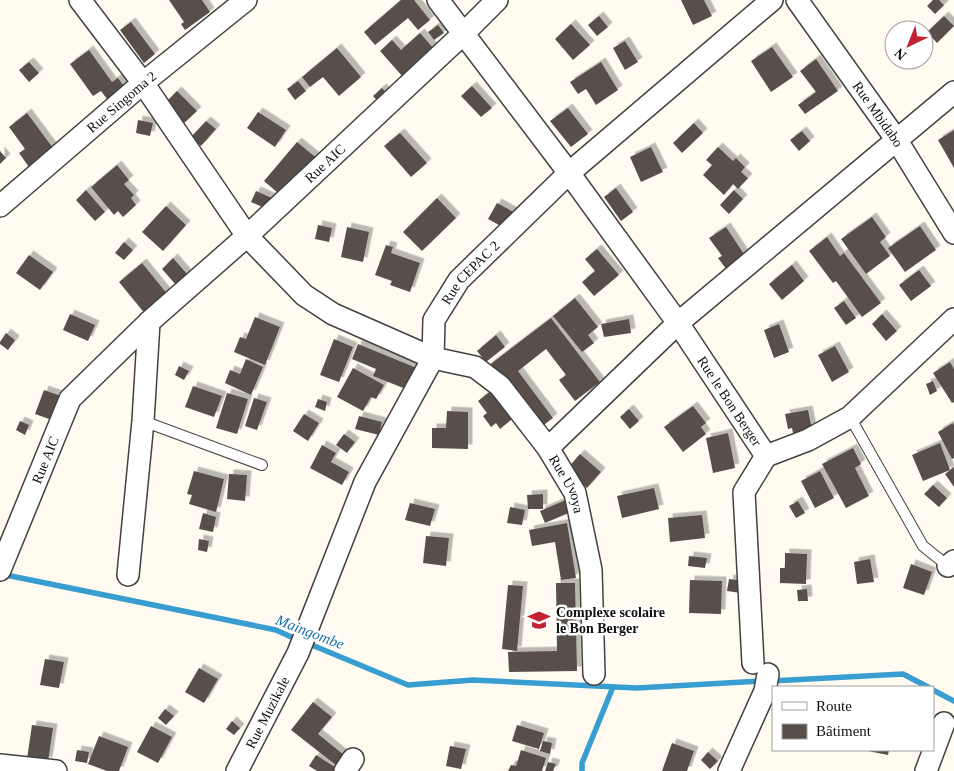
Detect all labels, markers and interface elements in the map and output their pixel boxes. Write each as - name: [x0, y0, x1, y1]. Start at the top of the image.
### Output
- north arrow: [884, 20, 934, 70]
- text: N: [892, 45, 909, 63]
- street label: Rue Singoma 2: [84, 68, 159, 136]
- street label: Rue Mbidabo: [849, 79, 906, 150]
- street label: Rue AIC: [302, 141, 348, 186]
- street label: Rue CEPAC 2: [439, 238, 503, 307]
- street label: Rue le Bon Berger: [694, 354, 764, 449]
- street label: Rue AIC: [29, 434, 62, 486]
- street label: Rue Uvoya: [546, 452, 586, 515]
- place label: Complexe scolaire le Bon Berger: [556, 605, 665, 636]
- school or university icon: Complexe scolaire le Bon Berger: [526, 607, 552, 633]
- water label: Maingombe: [273, 611, 347, 652]
- street label: Rue Muzikale: [243, 674, 293, 751]
- legend: [772, 686, 934, 751]
- text: Route: [816, 698, 852, 714]
- text: Bâtiment: [816, 723, 872, 739]

